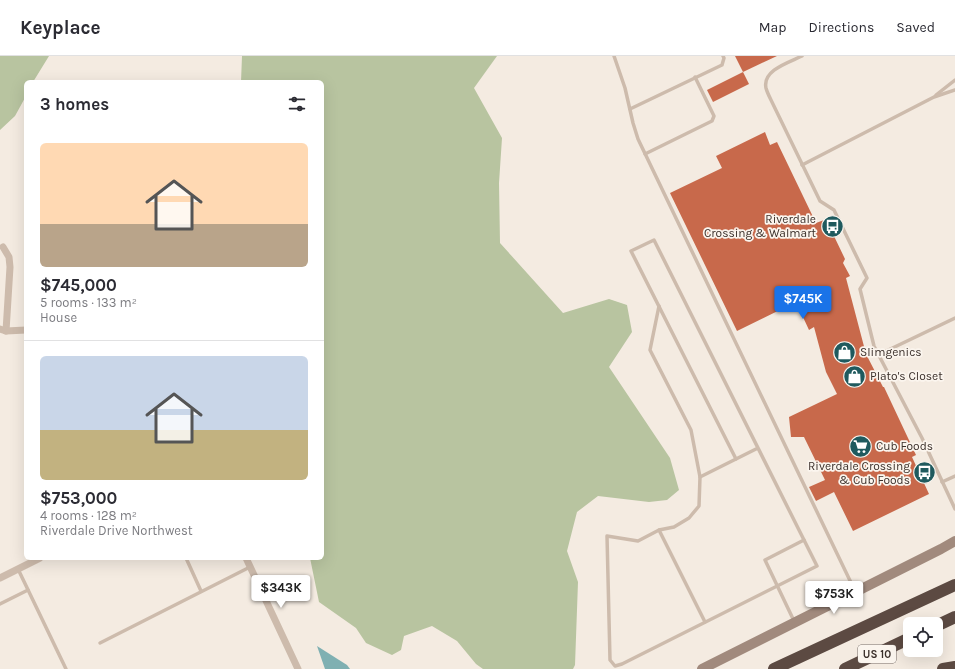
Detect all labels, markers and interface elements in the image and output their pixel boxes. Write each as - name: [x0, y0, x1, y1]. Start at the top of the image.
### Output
- text: Keyplace: [20, 17, 101, 39]
- text: Map: [759, 19, 787, 36]
- text: Directions: [809, 19, 874, 36]
- text: Saved: [896, 19, 935, 36]
- icon: filters: [286, 93, 308, 115]
- text: 3 homes: [40, 94, 109, 114]
- icon: home: [138, 169, 210, 241]
- place label: Riverdale Crossing & Walmart: [704, 212, 816, 240]
- bus stop icon: Riverdale Crossing & Walmart: [819, 213, 845, 239]
- text: $745,000: [40, 275, 117, 295]
- pin: $745K: [775, 286, 831, 320]
- text: $745K: [783, 291, 823, 306]
- text: 5 rooms · 133 m²: [40, 295, 137, 310]
- text: House: [40, 310, 77, 325]
- shop icon: Slimgenics: [831, 339, 857, 365]
- place label: Slimgenics: [860, 345, 922, 359]
- shop icon: Plato's Closet: [841, 363, 867, 389]
- place label: Plato's Closet: [870, 369, 943, 383]
- icon: home: [138, 382, 210, 454]
- supermarket icon: Cub Foods: [847, 433, 873, 459]
- place label: Cub Foods: [876, 439, 933, 453]
- place label: Riverdale Crossing & Cub Foods: [808, 459, 910, 487]
- bus stop icon: Riverdale Crossing & Cub Foods: [912, 460, 938, 486]
- text: $753,000: [40, 488, 117, 508]
- text: 4 rooms · 128 m²: [40, 508, 137, 523]
- text: Riverdale Drive Northwest: [40, 523, 193, 538]
- pin: $343K: [253, 575, 309, 609]
- text: $343K: [260, 580, 302, 595]
- pin: $753K: [806, 581, 862, 615]
- text: $753K: [814, 586, 854, 601]
- map controls: [903, 617, 943, 657]
- button: locate: [903, 617, 943, 657]
- road number: US 10: [858, 645, 896, 663]

